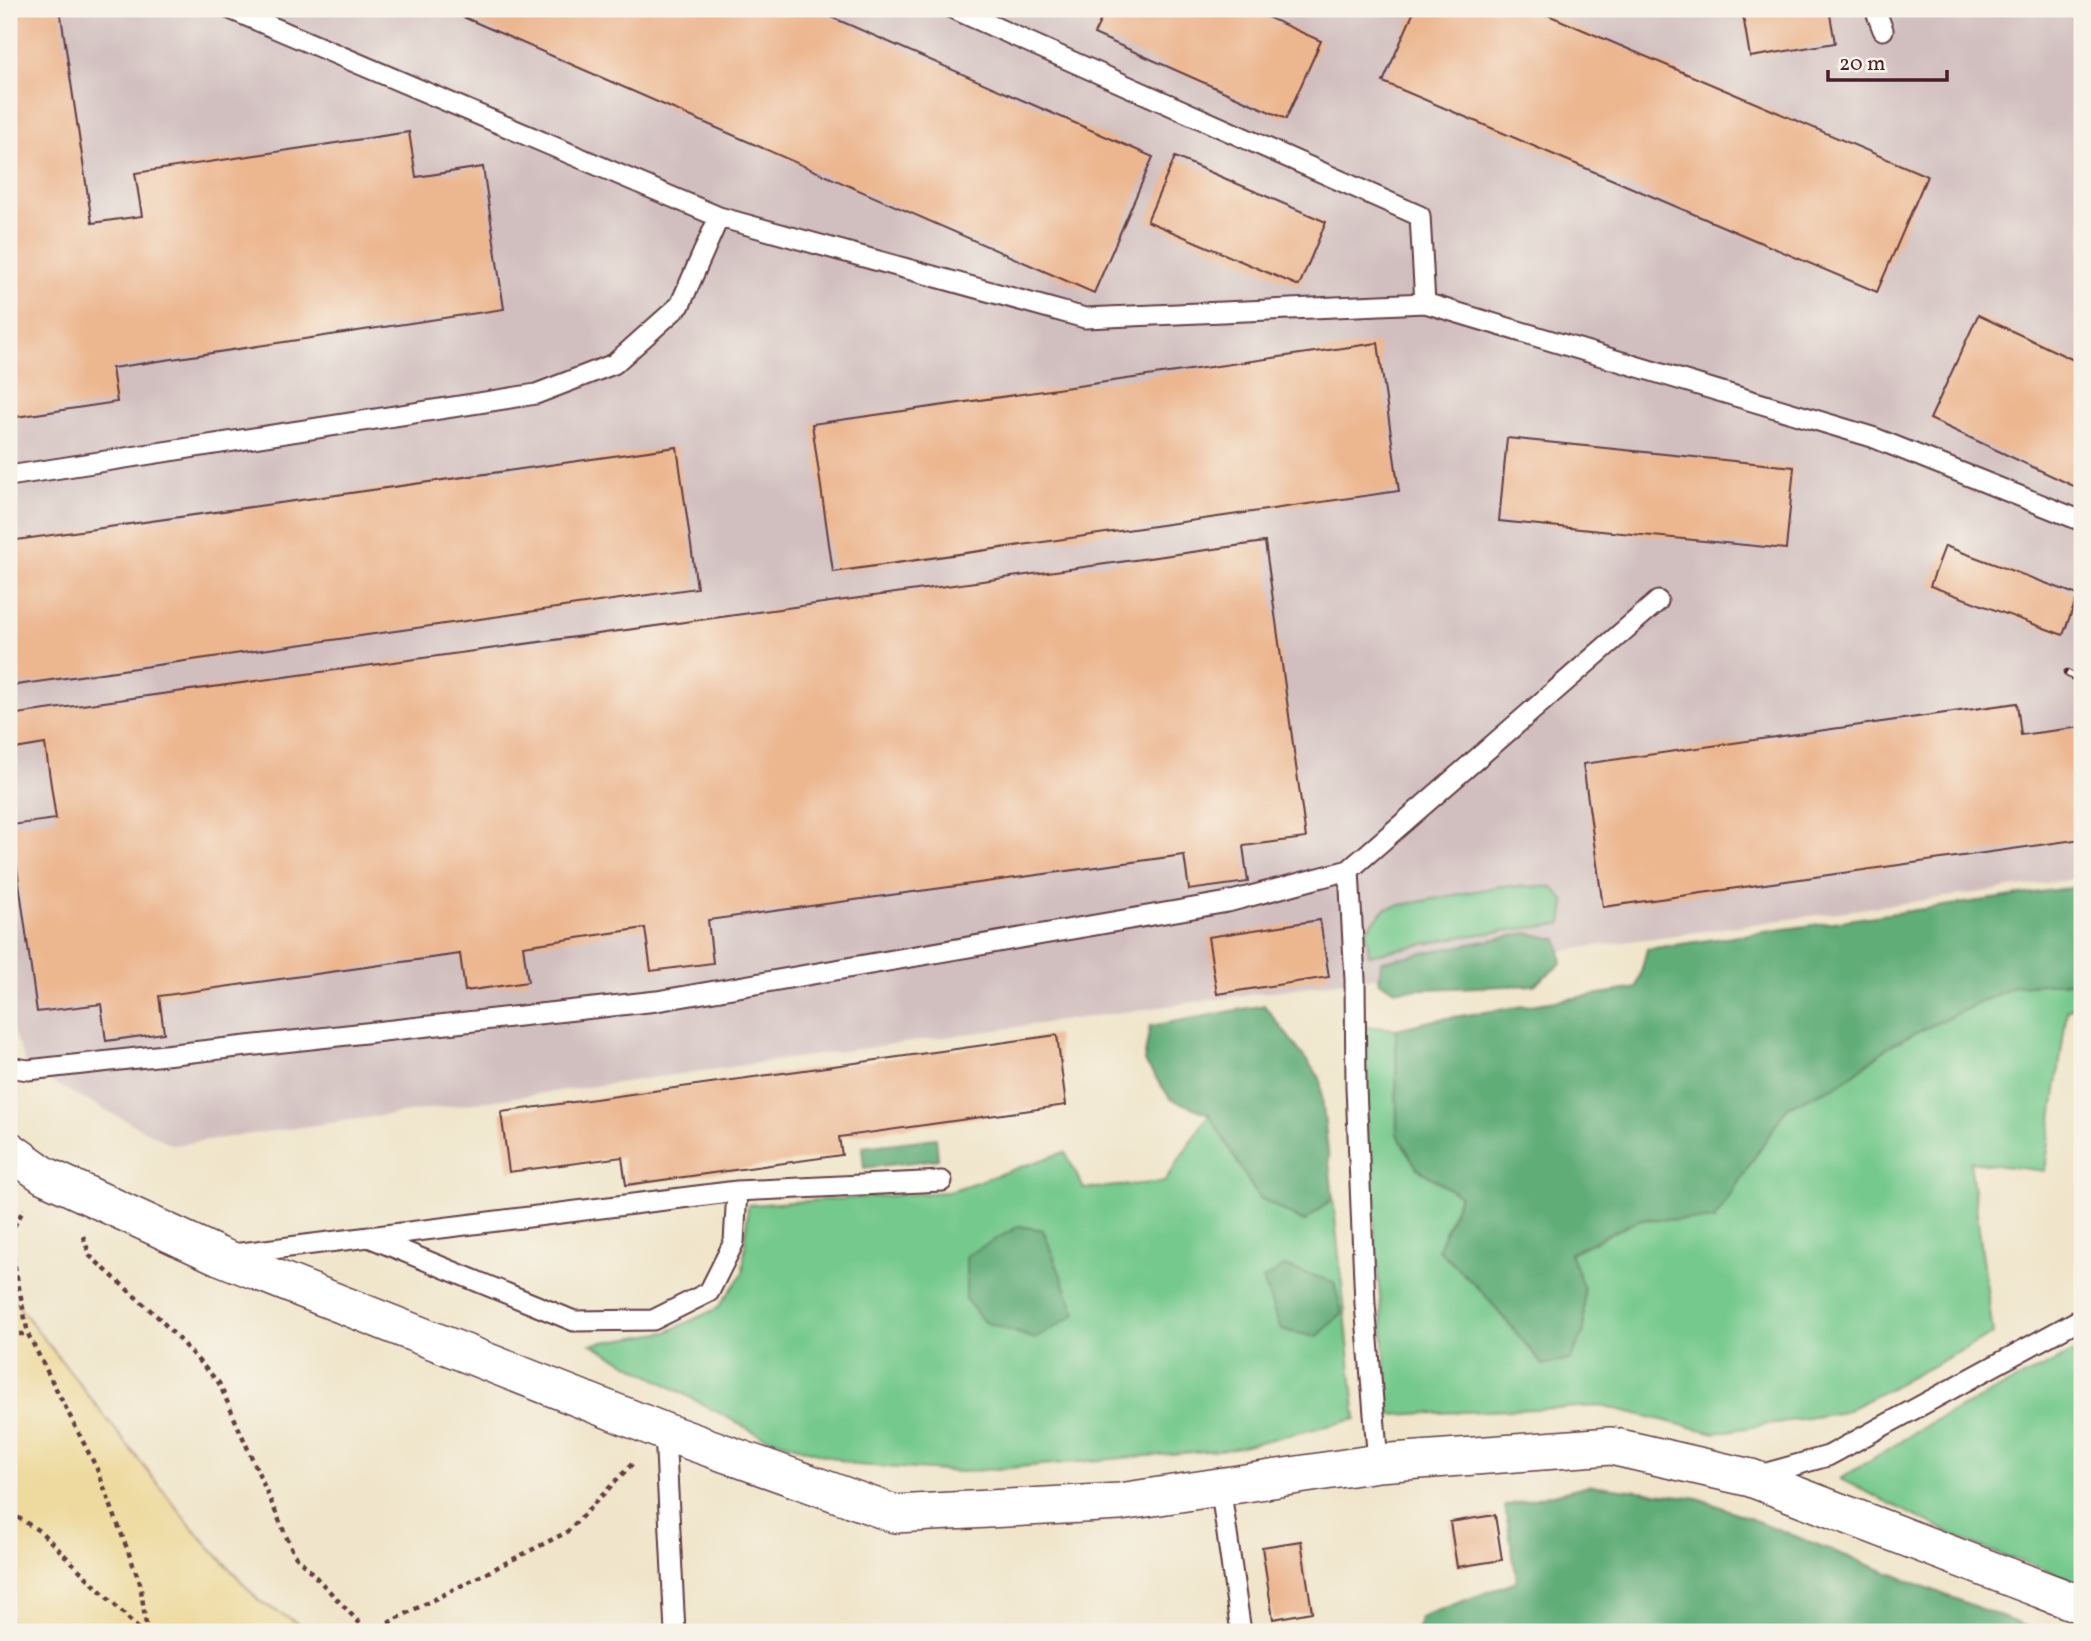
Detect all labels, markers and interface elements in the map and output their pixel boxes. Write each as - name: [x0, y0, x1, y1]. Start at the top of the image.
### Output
- scale bar: [1828, 38, 1948, 82]
- text: 20 m: [1839, 50, 1885, 79]

